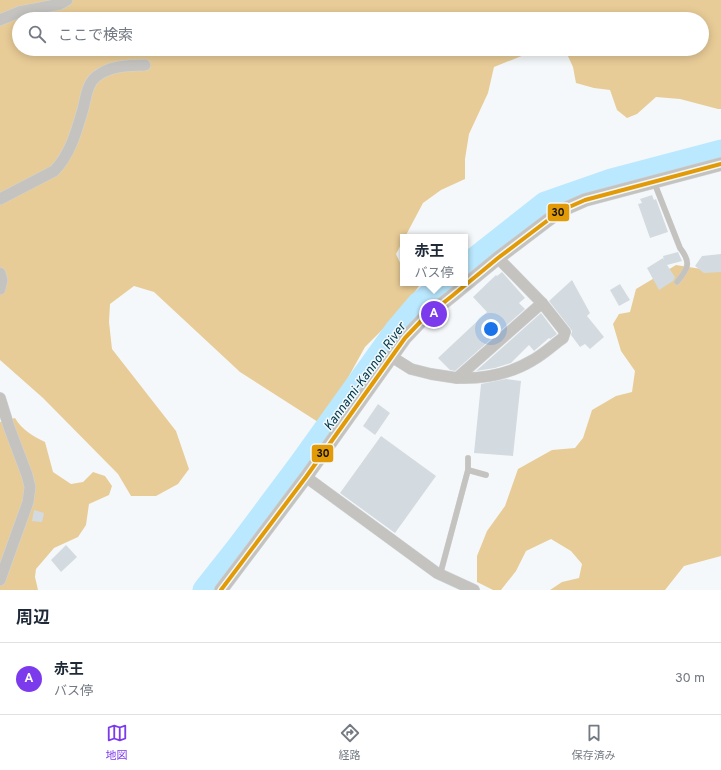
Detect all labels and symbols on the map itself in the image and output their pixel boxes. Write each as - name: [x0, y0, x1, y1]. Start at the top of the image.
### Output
- line badge: 30: [547, 203, 570, 222]
- text: 30: [551, 206, 565, 220]
- pin: A: [421, 299, 447, 329]
- water label: Kannami-Kannon River: [321, 319, 411, 434]
- your location: [481, 319, 501, 339]
- line badge: 30: [311, 444, 334, 463]
- text: 30: [316, 447, 330, 461]

